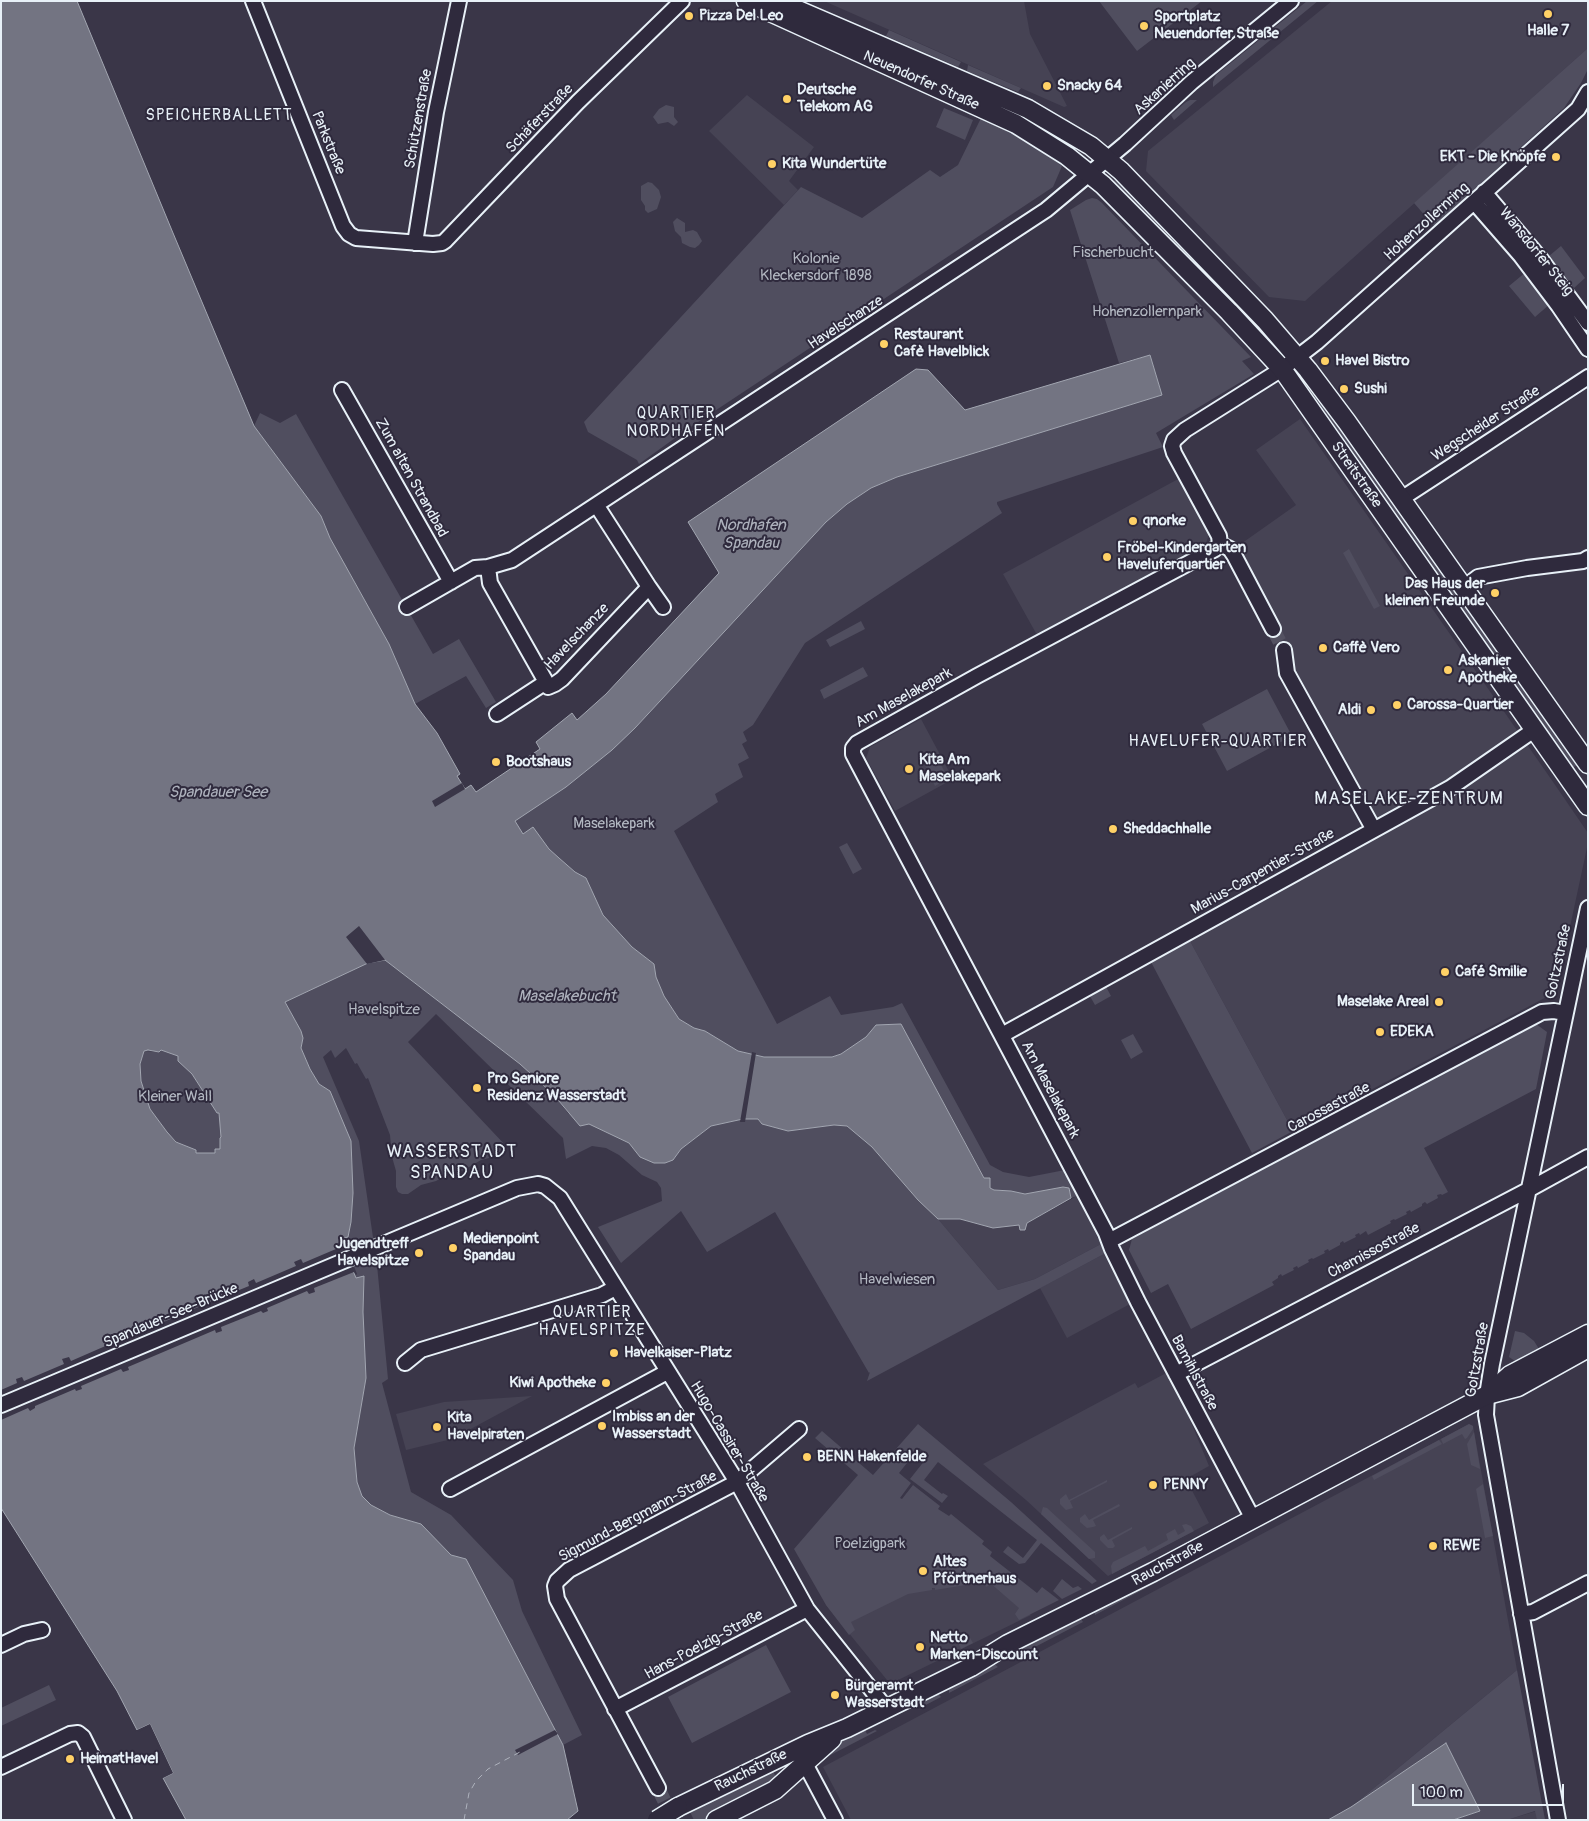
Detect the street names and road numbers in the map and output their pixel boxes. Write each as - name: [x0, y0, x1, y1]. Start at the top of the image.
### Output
- street label: Neuendorfer Straße: [860, 47, 982, 115]
- street label: Askanierring: [1130, 55, 1200, 119]
- street label: Schützenstraße: [401, 68, 437, 170]
- street label: Schäferstraße: [503, 81, 577, 157]
- street label: Parkstraße: [307, 109, 349, 177]
- street label: Hohenzollernring: [1381, 179, 1473, 265]
- street label: Wansdorfer Steig: [1495, 204, 1577, 300]
- street label: Havelschanze: [805, 292, 887, 354]
- street label: Wegscheider Straße: [1429, 382, 1543, 466]
- street label: Zum alten Strandbad: [371, 415, 451, 541]
- street label: Streitstraße: [1327, 438, 1385, 512]
- street label: Havelschanze: [541, 600, 613, 674]
- street label: Am Maselakepark: [853, 664, 955, 732]
- street label: Marius-Carpentier-Straße: [1188, 825, 1338, 919]
- street label: Goltzstraße: [1542, 923, 1576, 1001]
- street label: Am Maselakepark: [1017, 1038, 1083, 1142]
- street label: Carossastraße: [1285, 1079, 1373, 1137]
- street label: Chamissostraße: [1325, 1219, 1423, 1283]
- street label: Spandauer-See-Brücke: [101, 1280, 241, 1352]
- street label: Goltzstraße: [1463, 1321, 1493, 1399]
- street label: Bamihlstraße: [1167, 1332, 1221, 1414]
- street label: Hugo-Cassirer-Straße: [686, 1378, 772, 1506]
- street label: Sigmund-Bergmann-Straße: [556, 1468, 720, 1566]
- street label: Rauchstraße: [1129, 1538, 1207, 1590]
- street label: Hans-Poelzig-Straße: [642, 1606, 766, 1684]
- street label: Rauchstraße: [712, 1746, 790, 1796]

